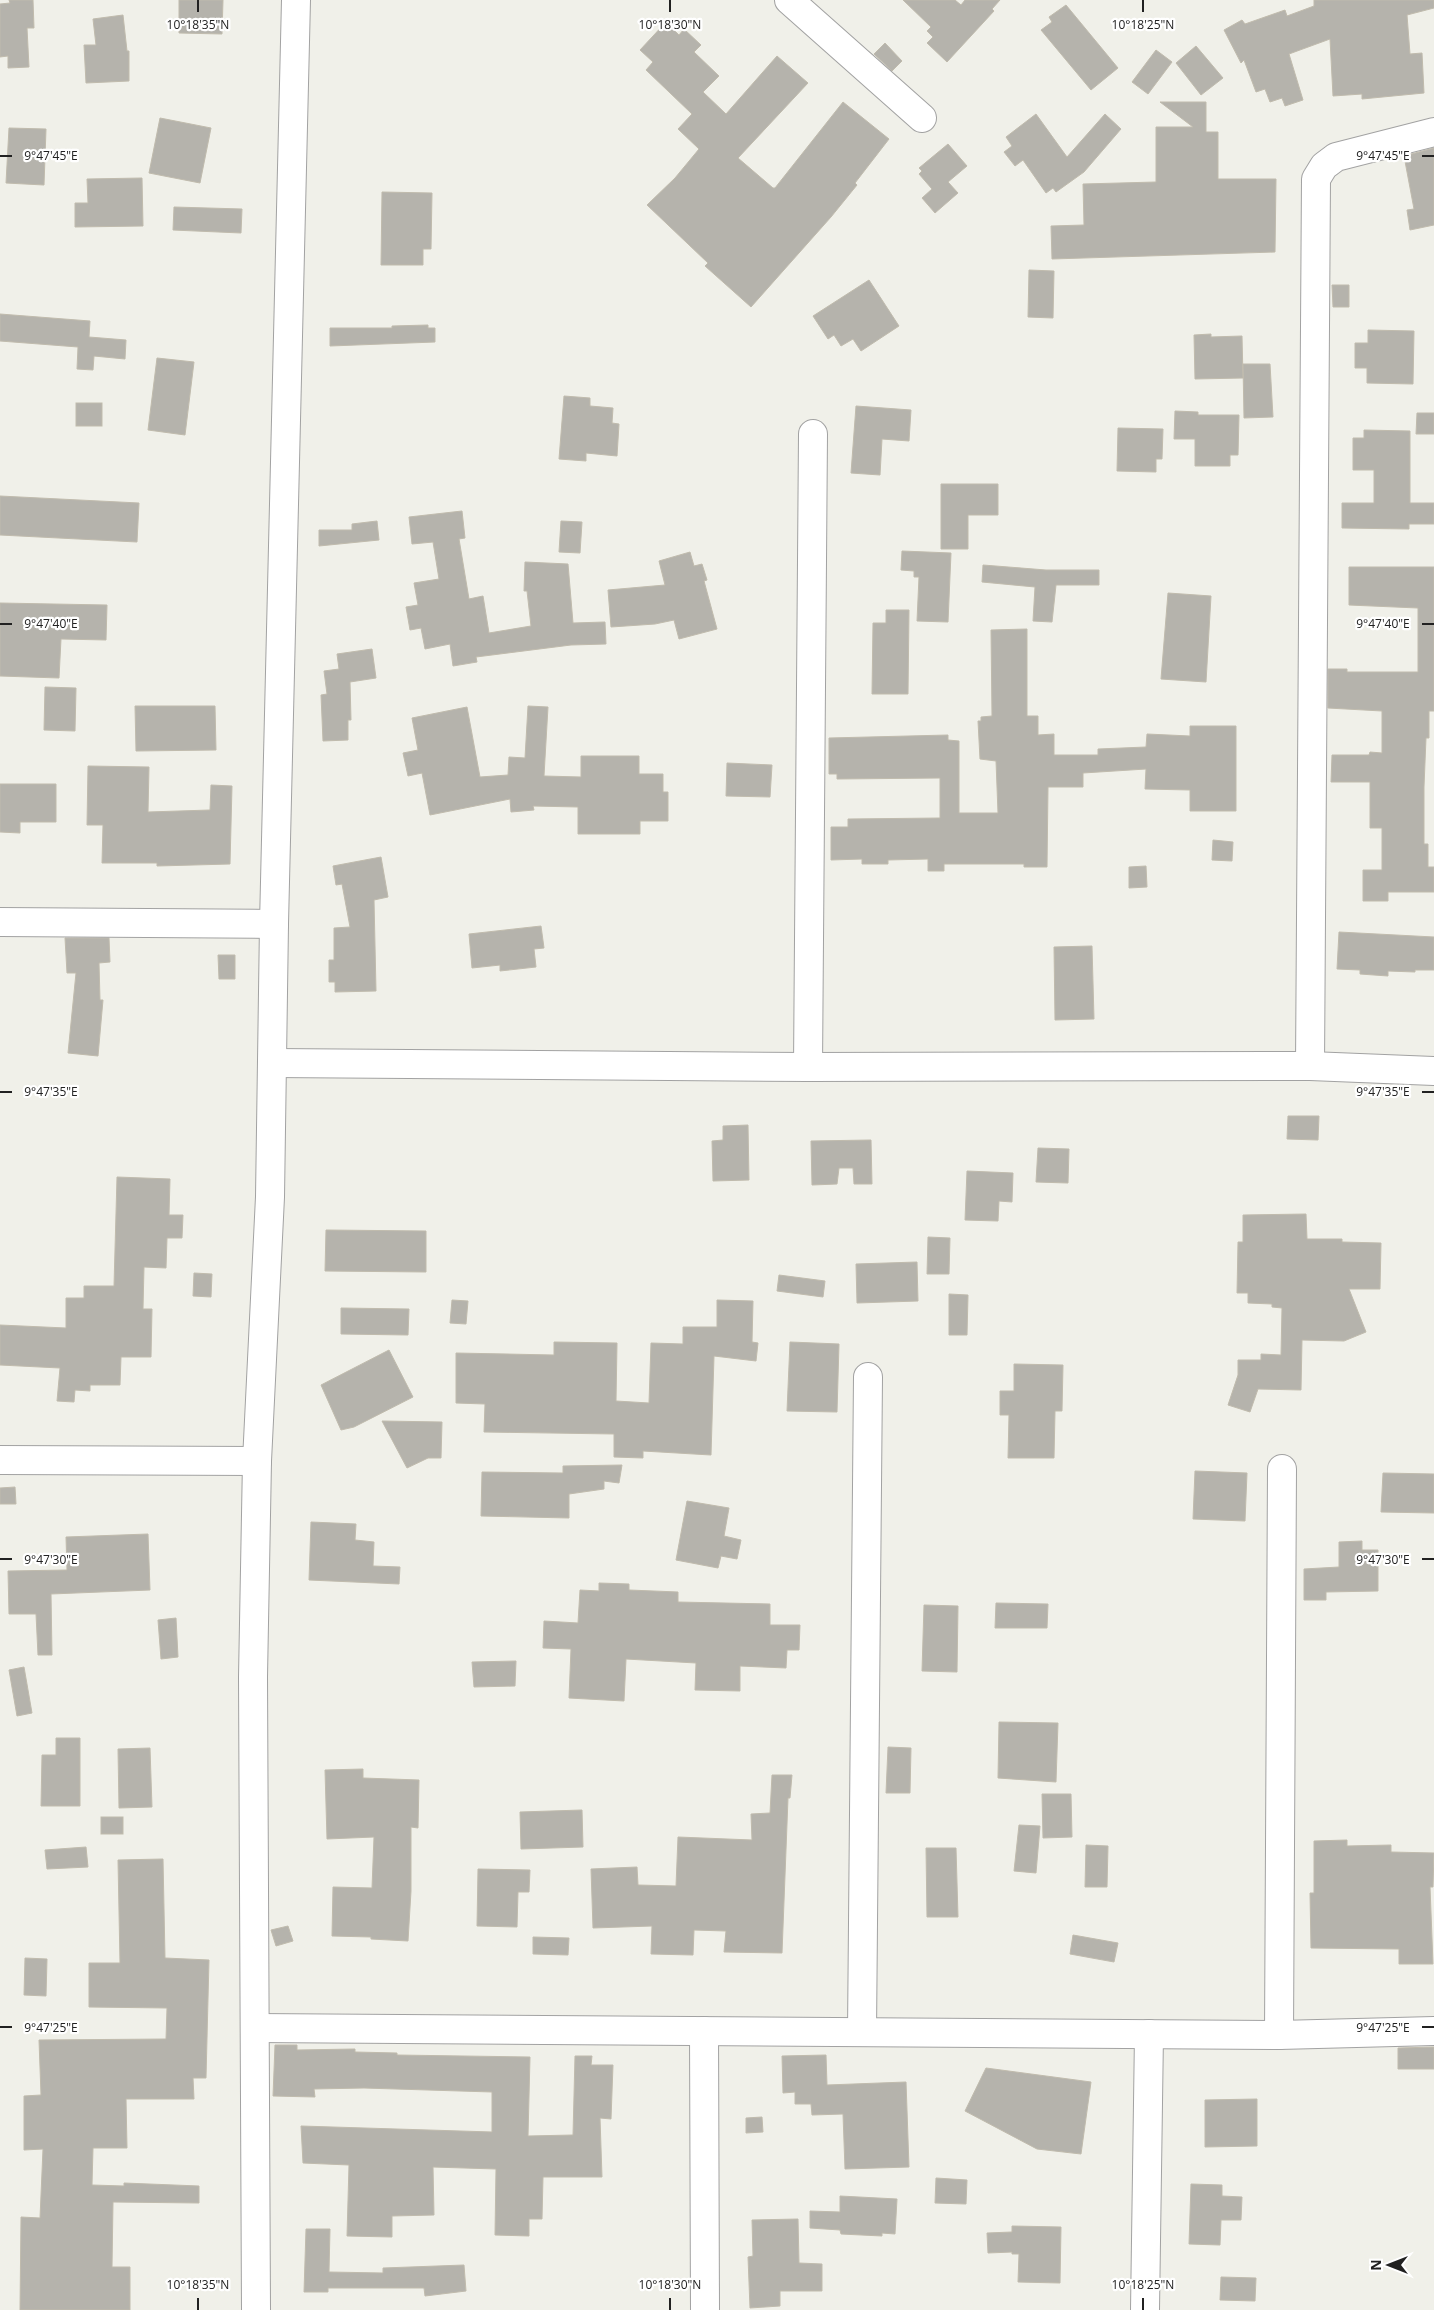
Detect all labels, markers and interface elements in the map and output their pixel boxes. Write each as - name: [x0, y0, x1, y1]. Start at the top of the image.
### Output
- text: 10°18'35"N: [167, 16, 229, 33]
- text: 10°18'30"N: [639, 16, 701, 33]
- text: 10°18'25"N: [1112, 16, 1174, 33]
- text: 9°47'45"E: [24, 147, 78, 164]
- text: 9°47'45"E: [1356, 147, 1410, 164]
- text: 9°47'40"E: [24, 615, 78, 632]
- text: 9°47'40"E: [1356, 615, 1410, 632]
- text: 9°47'35"E: [24, 1083, 78, 1100]
- text: 9°47'35"E: [1356, 1083, 1410, 1100]
- text: 9°47'30"E: [24, 1551, 78, 1568]
- text: 9°47'30"E: [1356, 1551, 1410, 1568]
- text: 9°47'25"E: [24, 2019, 78, 2036]
- text: 9°47'25"E: [1356, 2019, 1410, 2036]
- north arrow: [1364, 2240, 1414, 2290]
- text: N: [1366, 2259, 1385, 2271]
- text: 10°18'35"N: [167, 2276, 229, 2293]
- text: 10°18'30"N: [639, 2276, 701, 2293]
- text: 10°18'25"N: [1112, 2276, 1174, 2293]

